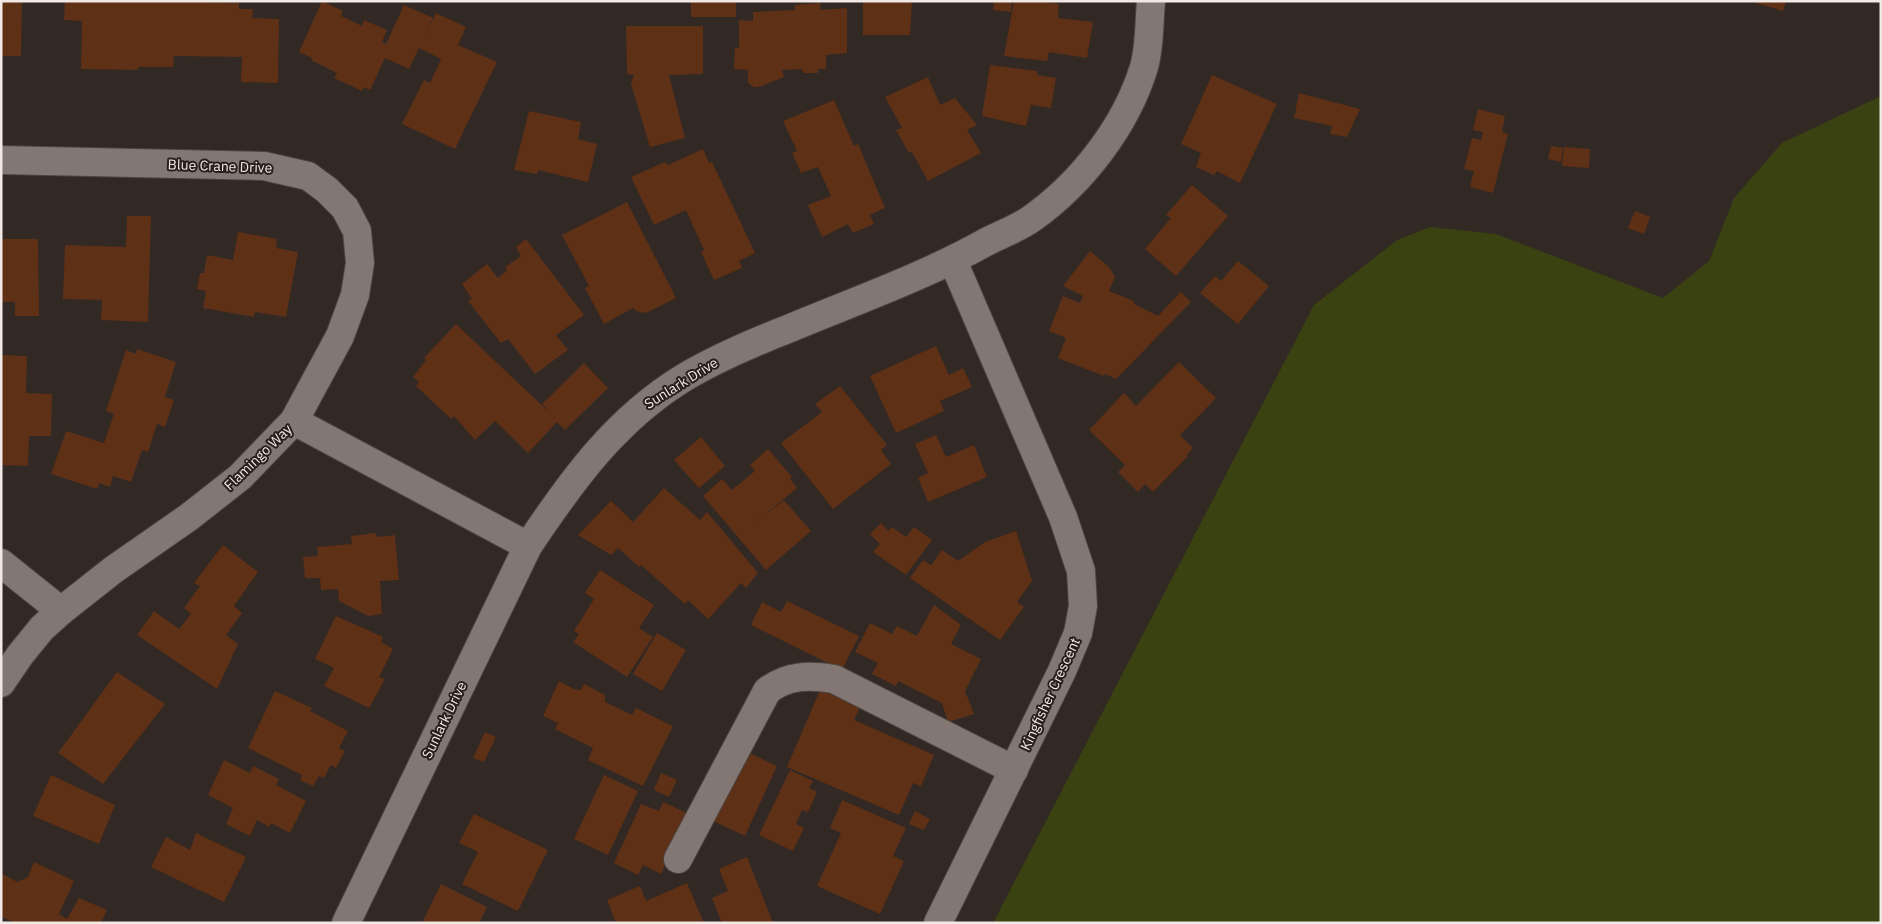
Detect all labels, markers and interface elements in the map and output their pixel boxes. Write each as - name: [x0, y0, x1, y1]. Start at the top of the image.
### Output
- street label: Blue Crane Drive: [167, 155, 273, 177]
- street label: Sunlark Drive: [641, 353, 721, 413]
- street label: Flamingo Way: [220, 420, 296, 494]
- street label: Kingfisher Crescent: [1016, 635, 1084, 753]
- street label: Sunlark Drive: [418, 678, 471, 762]

